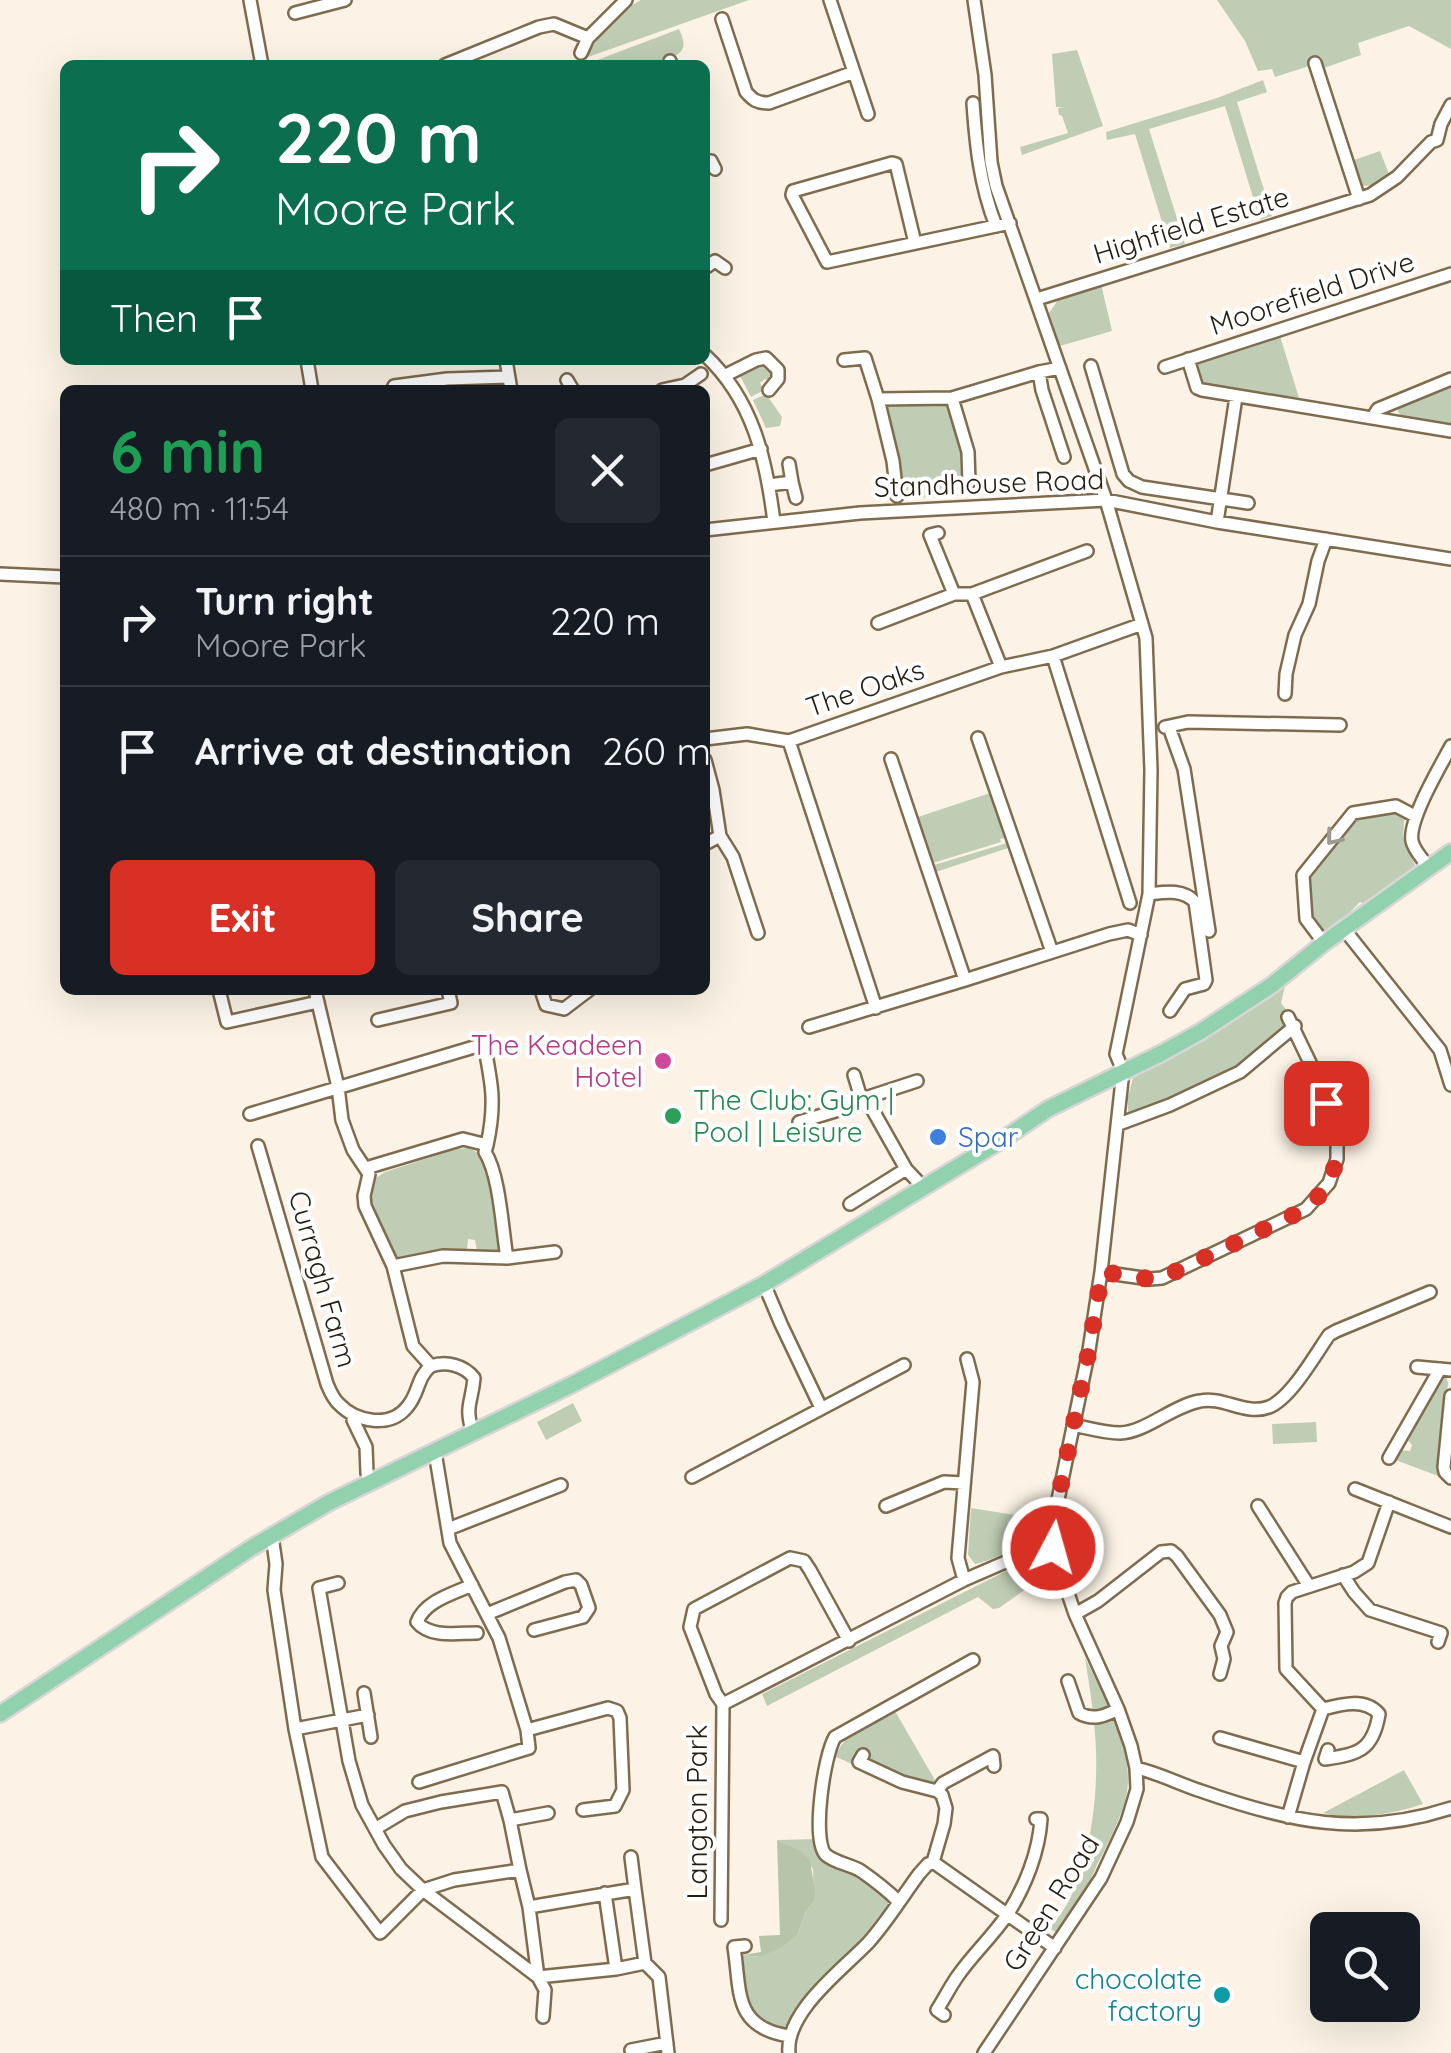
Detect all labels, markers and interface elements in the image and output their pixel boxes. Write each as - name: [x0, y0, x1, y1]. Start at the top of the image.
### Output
- text: 220 m: [275, 93, 482, 181]
- icon: right: [110, 100, 240, 230]
- street label: Highfield Estate: [1089, 178, 1293, 271]
- text: Moore Park: [275, 180, 516, 236]
- street label: Moorefield Drive: [1205, 243, 1419, 342]
- icon: arrive: [218, 290, 273, 345]
- text: Then: [110, 294, 198, 342]
- text: 6 min: [110, 413, 265, 488]
- button: close: [555, 418, 660, 523]
- street label: Standhouse Road: [873, 461, 1105, 504]
- text: 480 m · 11:54: [110, 488, 289, 528]
- text: Turn right: [195, 577, 374, 625]
- icon: right: [110, 594, 165, 649]
- text: 220 m: [550, 597, 660, 645]
- text: Moore Park: [195, 625, 366, 665]
- street label: The Oaks: [801, 651, 929, 724]
- icon: arrive: [110, 724, 165, 779]
- text: Arrive at destination: [195, 727, 572, 775]
- text: 260 m: [602, 727, 711, 775]
- one-way arrow: [1327, 827, 1345, 845]
- button: Exit: [110, 860, 375, 975]
- button: Share: [395, 860, 660, 975]
- place label: The Keadeen Hotel: [471, 1027, 643, 1094]
- marker: The Keadeen Hotel: [652, 1050, 674, 1072]
- pin: [1284, 1061, 1369, 1146]
- icon: arrive: [1299, 1076, 1354, 1131]
- place label: The Club: Gym | Pool | Leisure: [693, 1082, 894, 1149]
- marker: The Club: Gym | Pool | Leisure: [662, 1105, 684, 1127]
- place label: Spar: [958, 1119, 1019, 1154]
- marker: Spar: [927, 1126, 949, 1148]
- street label: Curragh Farm: [282, 1187, 365, 1371]
- position arrow: [1001, 1496, 1105, 1600]
- street label: Langton Park: [679, 1725, 714, 1899]
- street label: Green Road: [995, 1828, 1106, 1978]
- map controls: [1310, 1912, 1420, 2022]
- button: search: [1310, 1912, 1420, 2022]
- place label: chocolate factory: [1075, 1961, 1202, 2028]
- marker: chocolate factory: [1211, 1984, 1233, 2006]

